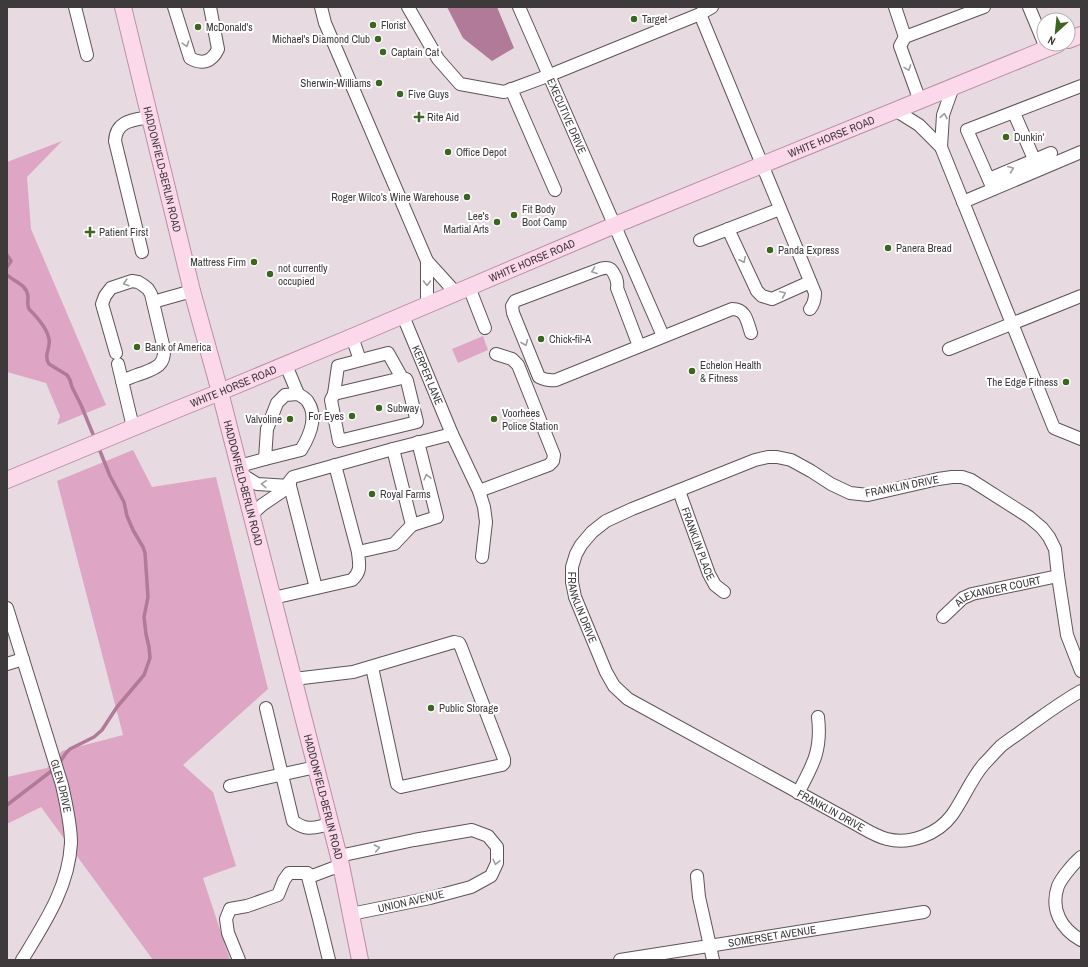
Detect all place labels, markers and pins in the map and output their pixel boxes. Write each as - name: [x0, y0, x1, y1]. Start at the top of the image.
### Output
- place label: Target: [642, 12, 668, 26]
- marker: Target: [629, 14, 639, 24]
- place label: Florist: [381, 18, 407, 32]
- place label: McDonald's: [206, 20, 253, 34]
- marker: Florist: [368, 20, 378, 30]
- marker: McDonald's: [193, 22, 203, 32]
- place label: Michael's Diamond Club: [272, 32, 370, 46]
- marker: Michael's Diamond Club: [373, 34, 383, 44]
- place label: Captain Cat: [391, 45, 440, 59]
- marker: Captain Cat: [378, 47, 388, 57]
- place label: Sherwin-Williams: [300, 76, 371, 90]
- marker: Sherwin-Williams: [374, 78, 384, 88]
- place label: Five Guys: [408, 87, 450, 101]
- marker: Five Guys: [395, 89, 405, 99]
- place label: Rite Aid: [427, 110, 459, 124]
- marker: Rite Aid: [414, 112, 424, 122]
- place label: Dunkin': [1014, 130, 1045, 144]
- marker: Dunkin': [1001, 132, 1011, 142]
- place label: Office Depot: [456, 145, 507, 159]
- marker: Office Depot: [443, 147, 453, 157]
- place label: Roger Wilco's Wine Warehouse: [331, 190, 459, 204]
- marker: Roger Wilco's Wine Warehouse: [462, 192, 472, 202]
- place label: Fit Body Boot Camp: [522, 202, 567, 229]
- place label: Lee's Martial Arts: [443, 209, 489, 236]
- marker: Fit Body Boot Camp: [509, 210, 519, 220]
- marker: Lee's Martial Arts: [492, 217, 502, 227]
- place label: Patient First: [99, 225, 149, 239]
- marker: Patient First: [84, 226, 96, 238]
- place label: Panera Bread: [896, 241, 952, 255]
- place label: Panda Express: [778, 243, 840, 257]
- marker: Panera Bread: [883, 243, 893, 253]
- marker: Panda Express: [765, 245, 775, 255]
- place label: Mattress Firm: [190, 255, 246, 269]
- marker: Mattress Firm: [249, 257, 259, 267]
- place label: not currently occupied: [278, 261, 328, 288]
- marker: not currently occupied: [265, 269, 275, 279]
- place label: Chick-fil-A: [549, 332, 592, 346]
- marker: Chick-fil-A: [536, 334, 546, 344]
- place label: Bank of America: [145, 340, 211, 354]
- marker: Bank of America: [132, 342, 142, 352]
- place label: Echelon Health & Fitness: [700, 358, 761, 385]
- marker: Echelon Health & Fitness: [687, 366, 697, 376]
- place label: The Edge Fitness: [987, 375, 1058, 389]
- marker: The Edge Fitness: [1061, 377, 1071, 387]
- place label: Subway: [387, 401, 420, 415]
- marker: Subway: [374, 403, 384, 413]
- place label: Voorhees Police Station: [502, 406, 558, 433]
- place label: For Eyes: [308, 409, 344, 423]
- marker: For Eyes: [347, 411, 357, 421]
- place label: Valvoline: [246, 412, 282, 426]
- marker: Valvoline: [285, 414, 295, 424]
- marker: Voorhees Police Station: [489, 414, 499, 424]
- place label: Royal Farms: [380, 487, 431, 501]
- marker: Royal Farms: [367, 489, 377, 499]
- place label: Public Storage: [439, 701, 498, 715]
- marker: Public Storage: [426, 703, 436, 713]

